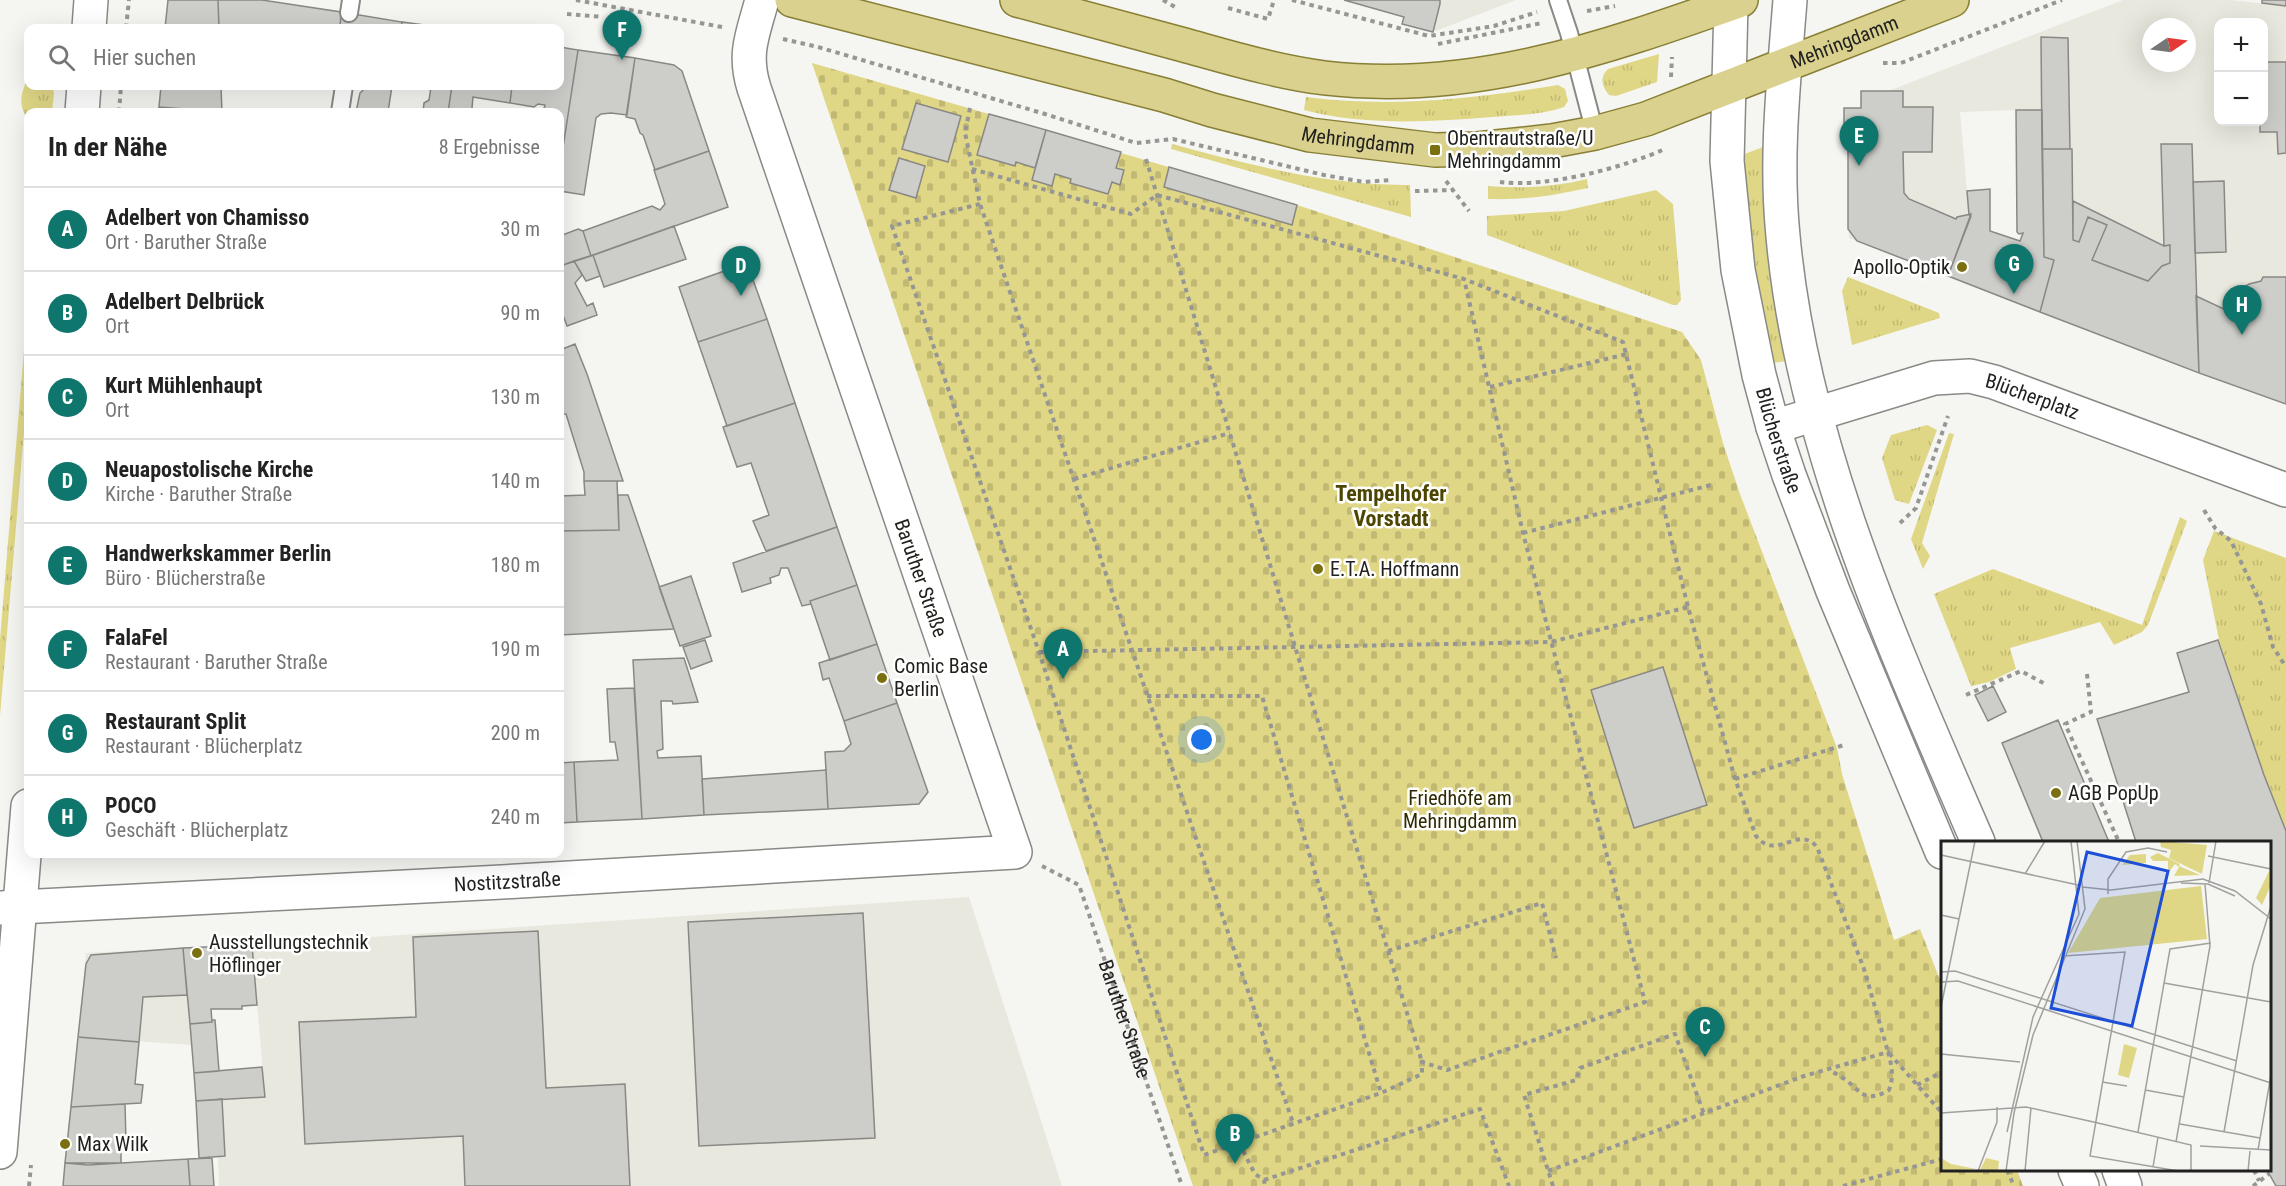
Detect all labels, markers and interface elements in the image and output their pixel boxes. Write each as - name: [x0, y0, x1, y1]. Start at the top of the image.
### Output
- pin: F: [602, 10, 642, 60]
- street label: Mehringdamm: [1787, 10, 1902, 74]
- north arrow: [2142, 18, 2196, 72]
- map controls: [2214, 18, 2268, 126]
- button: +: [2214, 18, 2268, 72]
- search box: [24, 24, 564, 90]
- icon: search: [45, 41, 78, 74]
- text: Hier suchen: [93, 45, 196, 70]
- button: −: [2214, 72, 2268, 126]
- pin: E: [1840, 116, 1878, 166]
- street label: Mehringdamm: [1299, 121, 1416, 160]
- place label: Obentrautstraße/U Mehringdamm: [1447, 126, 1594, 173]
- text: In der Nähe: [48, 132, 167, 162]
- text: 8 Ergebnisse: [439, 135, 540, 159]
- marker: Obentrautstraße/U Mehringdamm: [1428, 143, 1442, 157]
- text: Adelbert von Chamisso: [105, 205, 309, 230]
- text: A: [62, 217, 73, 241]
- text: 30 m: [501, 217, 540, 241]
- text: Ort · Baruther Straße: [105, 230, 267, 254]
- pin: G: [1994, 244, 2034, 294]
- pin: D: [722, 246, 760, 296]
- place label: Apollo-Optik: [1853, 255, 1950, 279]
- marker: Apollo-Optik: [1955, 260, 1969, 274]
- pin: H: [2222, 286, 2262, 335]
- text: Adelbert Delbrück: [105, 289, 264, 314]
- text: B: [62, 301, 73, 325]
- text: 90 m: [501, 301, 540, 325]
- text: Ort: [105, 314, 130, 338]
- street label: Blücherplatz: [1983, 368, 2083, 425]
- text: Kurt Mühlenhaupt: [105, 373, 262, 398]
- text: C: [62, 385, 73, 409]
- text: 130 m: [491, 385, 540, 409]
- street label: Blücherstraße: [1751, 385, 1807, 497]
- text: Ort: [105, 398, 130, 422]
- text: Neuapostolische Kirche: [105, 457, 313, 482]
- text: D: [62, 469, 73, 493]
- text: 140 m: [491, 469, 540, 493]
- district label: Tempelhofer Vorstadt: [1335, 481, 1447, 531]
- text: Kirche · Baruther Straße: [105, 482, 292, 506]
- street label: Baruther Straße: [890, 516, 952, 640]
- text: Handwerkskammer Berlin: [105, 541, 331, 566]
- text: E: [63, 553, 72, 577]
- text: 180 m: [491, 553, 540, 577]
- place label: E.T.A. Hoffmann: [1330, 557, 1459, 581]
- marker: E.T.A. Hoffmann: [1311, 562, 1325, 576]
- text: Büro · Blücherstraße: [105, 566, 265, 590]
- text: FalaFel: [105, 625, 168, 650]
- pin: A: [1044, 630, 1082, 679]
- text: F: [63, 637, 72, 661]
- text: 190 m: [491, 637, 540, 661]
- text: Restaurant · Baruther Straße: [105, 650, 328, 674]
- place label: Comic Base Berlin: [894, 654, 988, 701]
- marker: Comic Base Berlin: [875, 671, 889, 685]
- text: Restaurant Split: [105, 709, 246, 734]
- text: G: [62, 721, 73, 745]
- text: 200 m: [491, 721, 540, 745]
- your location: [1187, 725, 1216, 754]
- text: Restaurant · Blücherplatz: [105, 734, 303, 758]
- place label: AGB PopUp: [2068, 781, 2159, 805]
- park label: Friedhöfe am Mehringdamm: [1403, 786, 1517, 833]
- marker: AGB PopUp: [2049, 786, 2063, 800]
- text: POCO: [105, 793, 157, 818]
- text: H: [61, 805, 74, 829]
- text: 240 m: [491, 805, 540, 829]
- text: Geschäft · Blücherplatz: [105, 818, 288, 842]
- inset map: [1941, 841, 2271, 1171]
- street label: Nostitzstraße: [453, 867, 561, 896]
- place label: Ausstellungstechnik Höflinger: [209, 930, 369, 977]
- marker: Ausstellungstechnik Höflinger: [190, 946, 204, 960]
- street label: Baruther Straße: [1093, 957, 1156, 1081]
- pin: C: [1686, 1008, 1724, 1057]
- pin: B: [1216, 1114, 1254, 1164]
- place label: Max Wilk: [77, 1132, 148, 1156]
- marker: Max Wilk: [58, 1137, 72, 1151]

